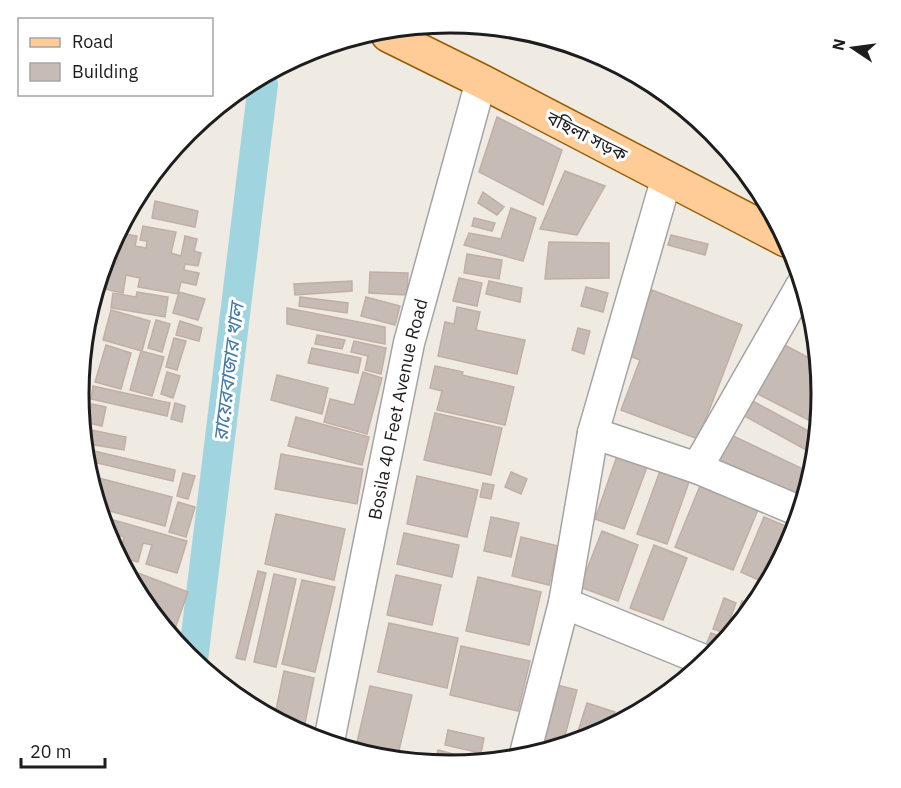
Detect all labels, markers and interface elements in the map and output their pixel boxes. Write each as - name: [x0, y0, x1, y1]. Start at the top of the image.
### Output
- legend: [18, 18, 213, 96]
- north arrow: [823, 18, 883, 78]
- text: Road: [72, 30, 113, 53]
- text: N: [827, 37, 849, 53]
- text: Building: [72, 60, 139, 83]
- street label: বছিলা সড়ক: [542, 105, 632, 166]
- street label: Bosila 40 Feet Avenue Road: [362, 296, 432, 522]
- water label: রায়েরবাজার খাল: [206, 298, 250, 442]
- scale bar: [21, 731, 105, 769]
- text: 20 m: [30, 740, 72, 763]

